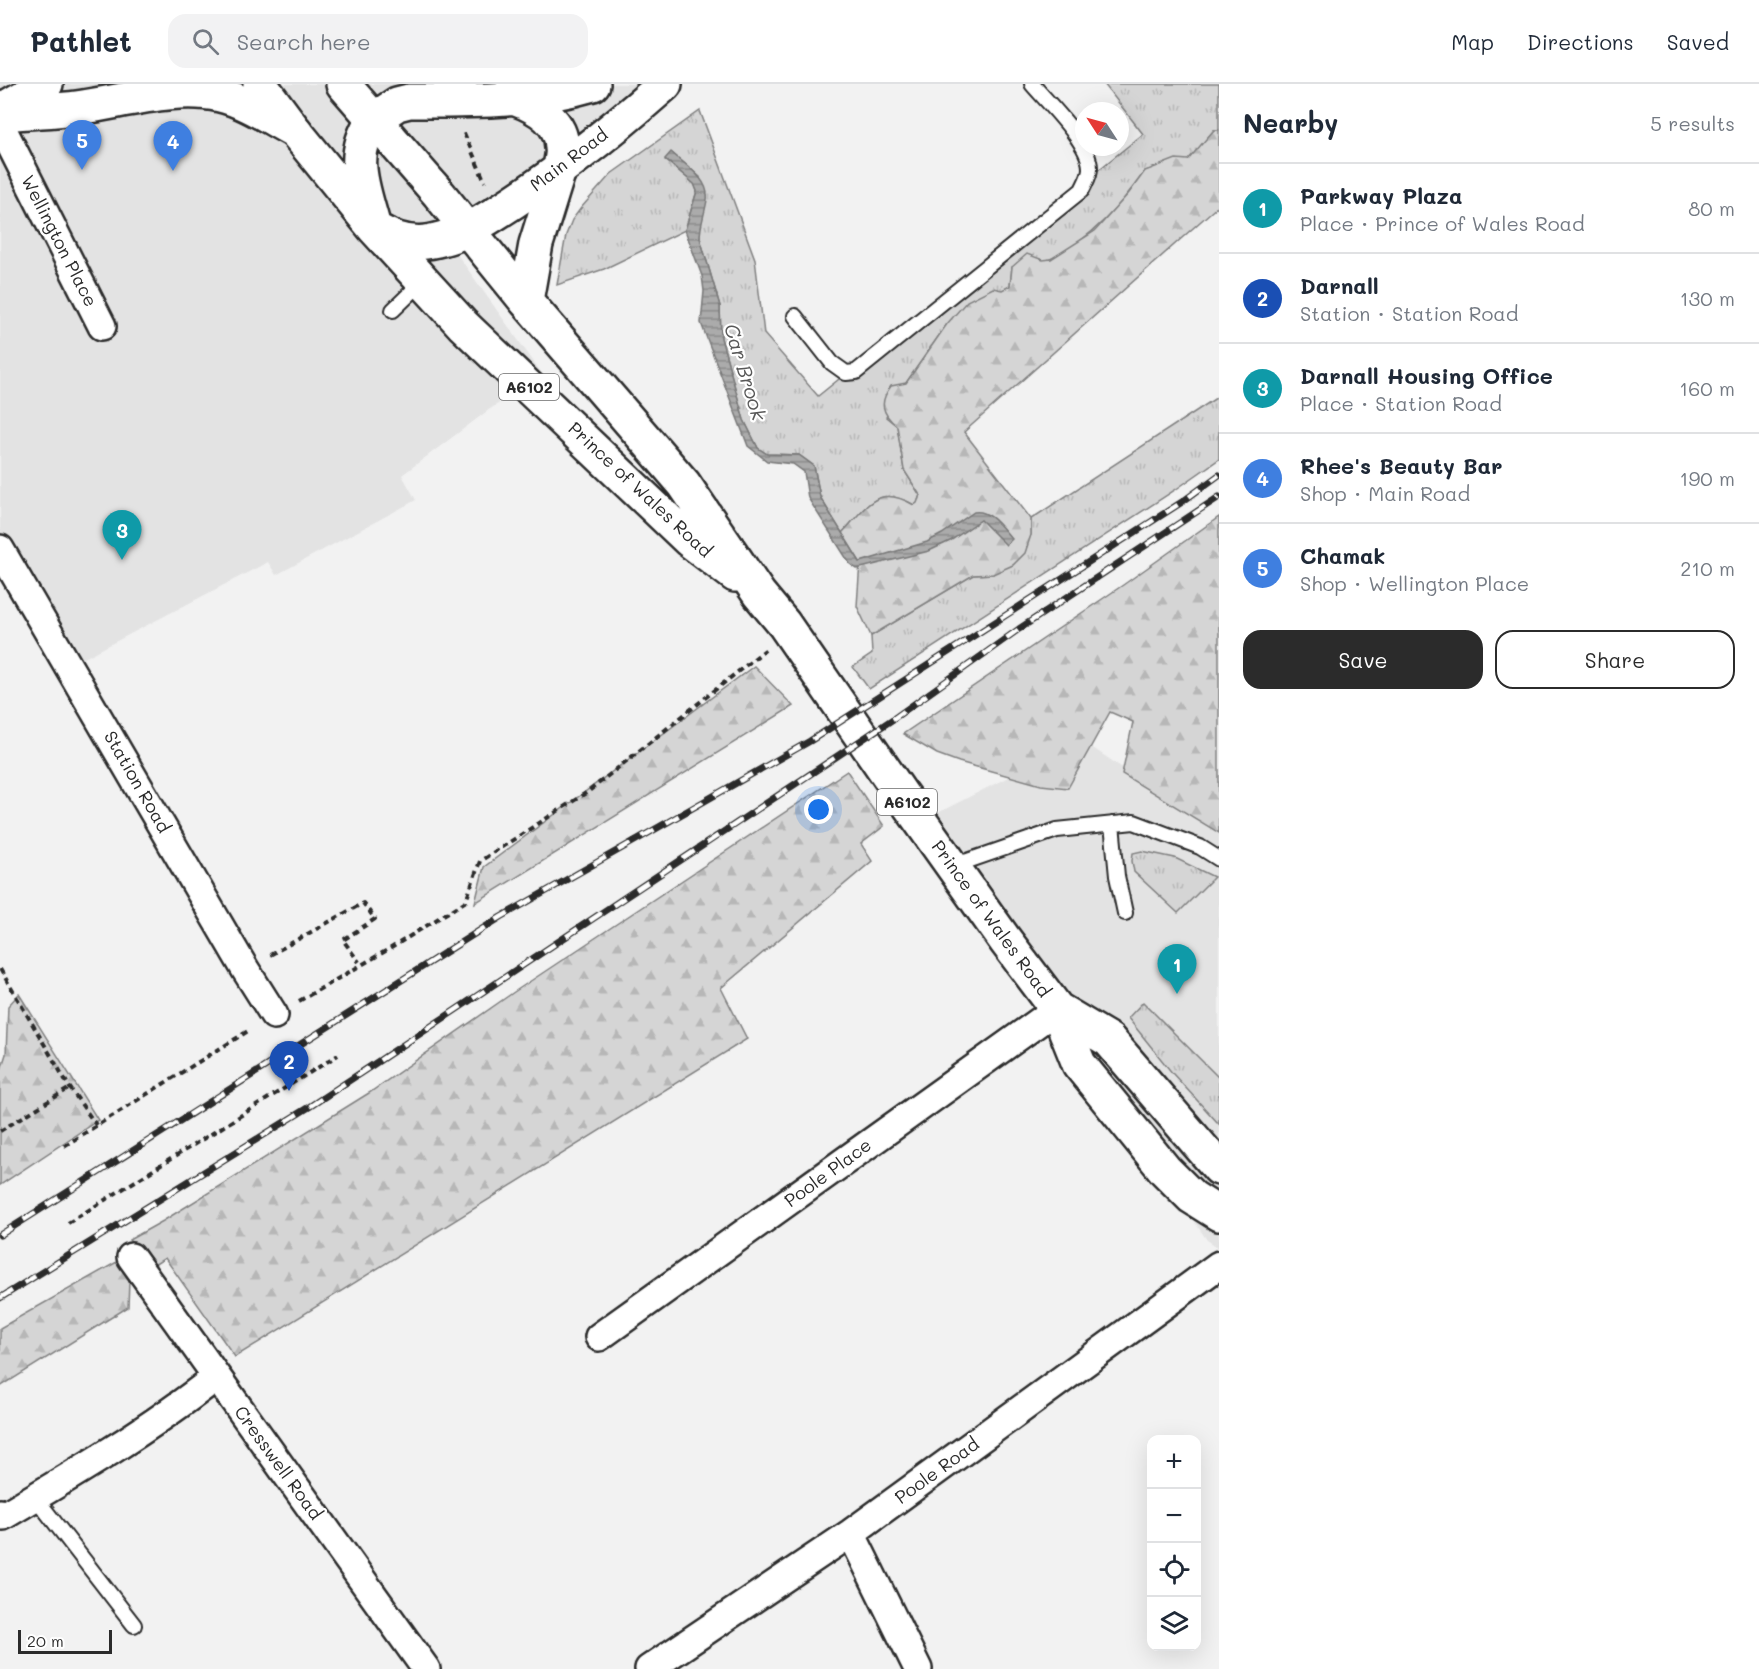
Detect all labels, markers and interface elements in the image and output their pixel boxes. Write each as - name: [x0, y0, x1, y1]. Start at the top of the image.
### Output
- search box: [168, 14, 588, 68]
- text: Pathlet: [30, 23, 132, 59]
- icon: search: [189, 25, 222, 58]
- text: Search here: [237, 27, 371, 56]
- text: Map: [1451, 28, 1494, 55]
- text: Directions: [1527, 28, 1634, 55]
- text: Saved: [1667, 28, 1729, 55]
- north arrow: [1075, 102, 1129, 156]
- text: Nearby: [1243, 106, 1338, 140]
- text: 5 results: [1650, 110, 1735, 136]
- pin: 5: [62, 120, 101, 170]
- pin: 4: [154, 122, 192, 171]
- street label: Main Road: [525, 122, 612, 196]
- street label: Wellington Place: [16, 171, 103, 310]
- text: Parkway Plaza: [1300, 181, 1463, 210]
- text: 1: [1258, 195, 1267, 221]
- text: 80 m: [1688, 195, 1735, 221]
- text: Place · Prince of Wales Road: [1300, 210, 1585, 236]
- text: Darnall: [1300, 271, 1379, 300]
- text: 2: [1257, 285, 1268, 311]
- text: 130 m: [1680, 285, 1735, 311]
- text: Station · Station Road: [1300, 300, 1519, 326]
- water label: Car Brook: [719, 320, 773, 424]
- text: Darnall Housing Office: [1300, 361, 1553, 390]
- road number: A6102: [499, 374, 559, 400]
- text: 3: [1257, 375, 1269, 401]
- text: 160 m: [1679, 375, 1735, 401]
- text: Place · Station Road: [1300, 390, 1502, 416]
- street label: Prince of Wales Road: [564, 416, 718, 562]
- text: Rhee's Beauty Bar: [1300, 451, 1503, 480]
- text: 4: [1256, 465, 1269, 491]
- text: 190 m: [1680, 465, 1735, 491]
- text: Shop · Main Road: [1300, 480, 1470, 506]
- pin: 3: [102, 510, 142, 560]
- text: Chamak: [1300, 541, 1385, 570]
- text: 5: [1257, 555, 1268, 581]
- text: 210 m: [1680, 555, 1735, 581]
- text: Shop · Wellington Place: [1300, 570, 1529, 596]
- button: Save: [1243, 630, 1483, 689]
- button: Share: [1495, 630, 1735, 689]
- street label: Station Road: [99, 726, 177, 837]
- road number: A6102: [877, 789, 937, 815]
- your location: [804, 795, 833, 824]
- street label: Prince of Wales Road: [927, 835, 1057, 1002]
- pin: 1: [1158, 944, 1196, 994]
- pin: 2: [270, 1042, 308, 1091]
- street label: Poole Place: [779, 1132, 876, 1212]
- street label: Cresswell Road: [229, 1401, 328, 1524]
- street label: Poole Road: [889, 1432, 983, 1509]
- map controls: [1147, 1435, 1201, 1651]
- button: +: [1147, 1435, 1201, 1489]
- button: −: [1147, 1489, 1201, 1543]
- button: locate: [1147, 1543, 1201, 1597]
- button: layers: [1147, 1597, 1201, 1651]
- scale bar: [18, 1627, 112, 1654]
- text: 20 m: [27, 1630, 64, 1651]

